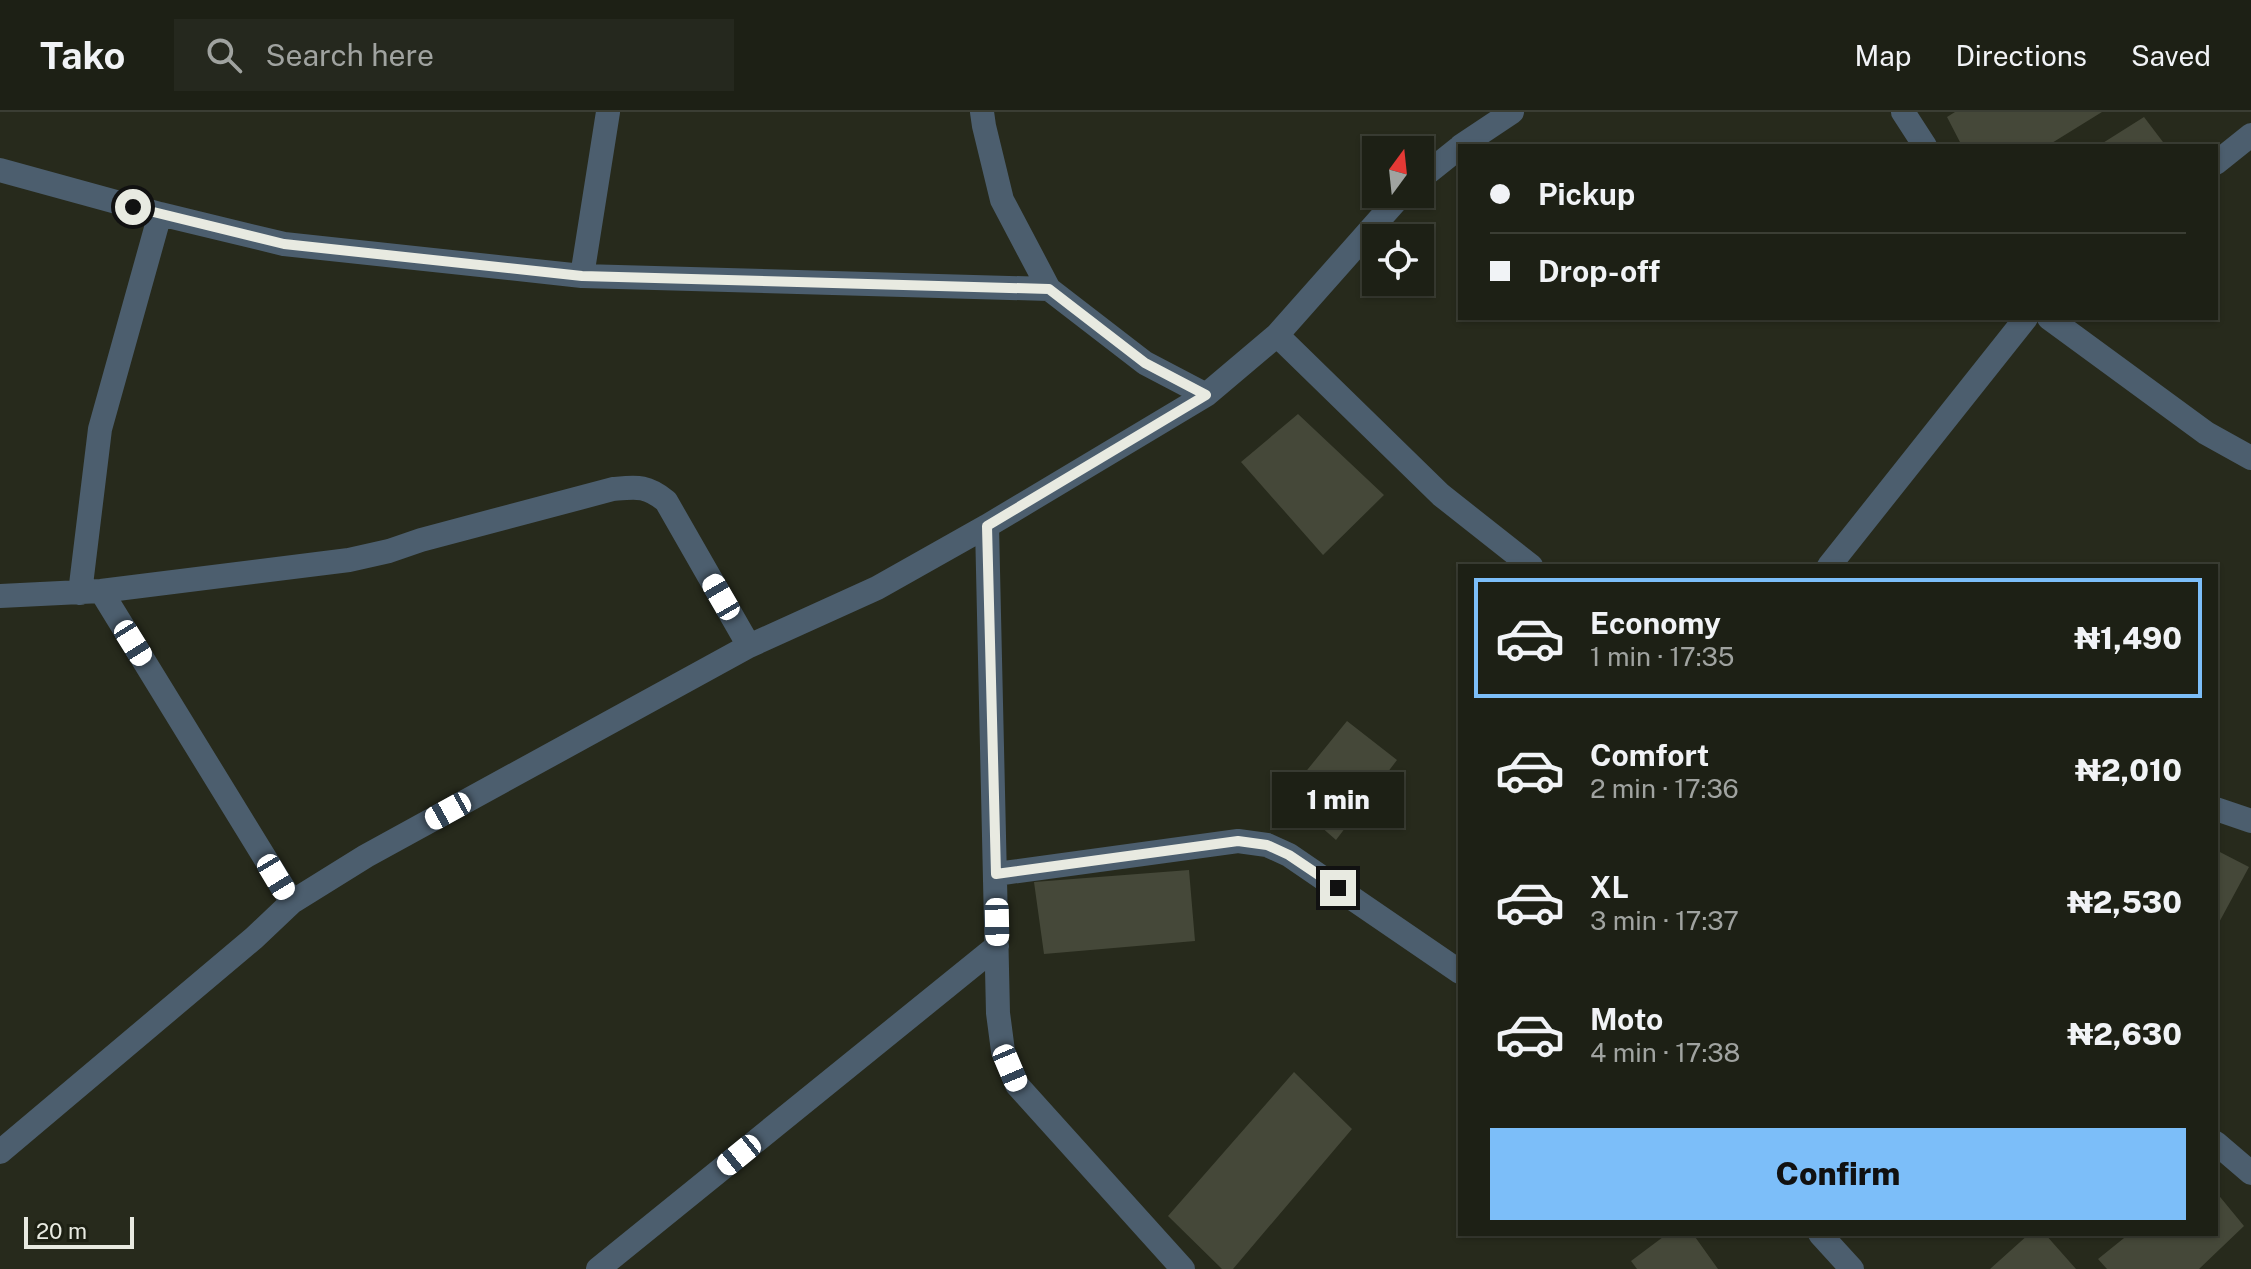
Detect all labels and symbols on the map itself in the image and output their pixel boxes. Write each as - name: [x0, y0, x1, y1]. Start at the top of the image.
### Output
- north arrow: [1362, 136, 1434, 208]
- route start: [115, 189, 151, 225]
- car: [699, 570, 743, 624]
- car: [110, 616, 156, 670]
- callout: 1 min: [1272, 772, 1404, 828]
- car: [421, 789, 475, 833]
- car: [253, 850, 299, 904]
- route end: [1320, 870, 1356, 906]
- car: [985, 898, 1009, 946]
- car: [990, 1041, 1030, 1095]
- car: [713, 1131, 765, 1179]
- scale bar: [24, 1213, 134, 1249]

